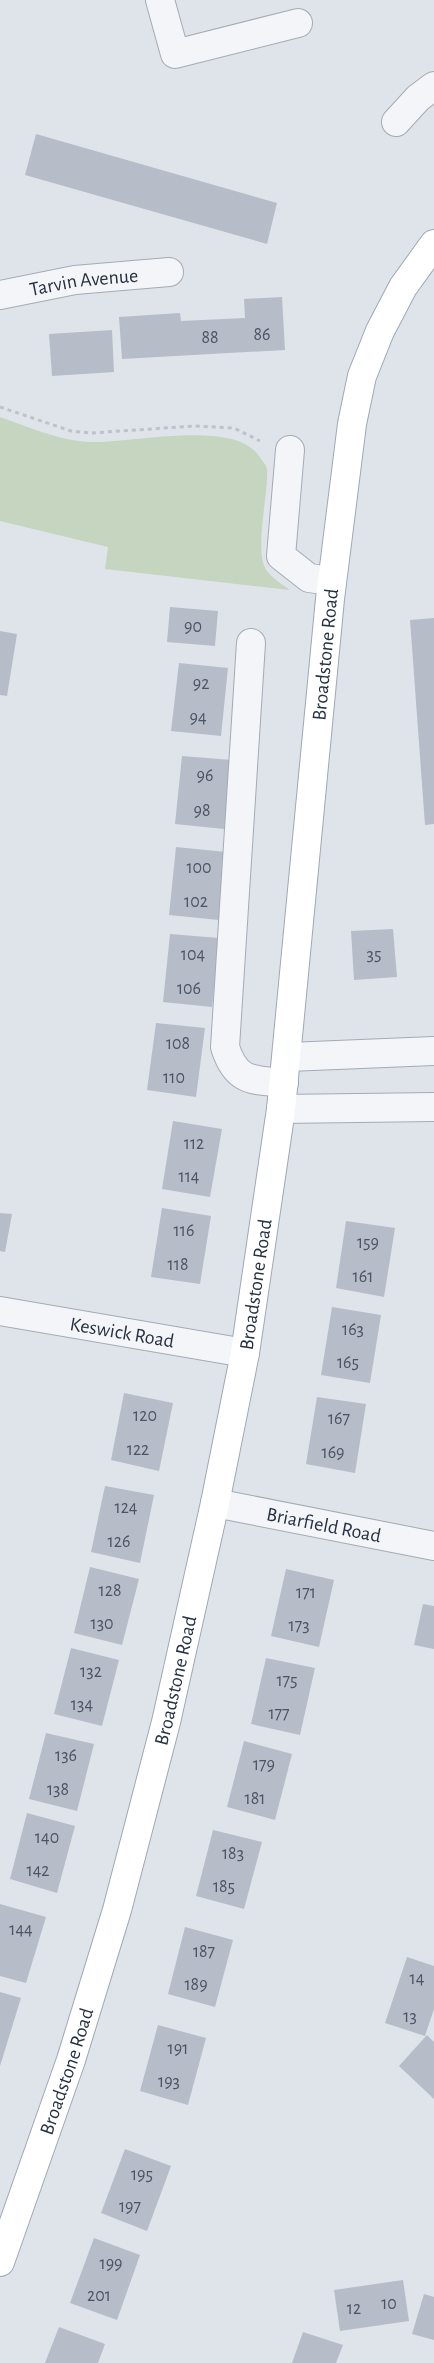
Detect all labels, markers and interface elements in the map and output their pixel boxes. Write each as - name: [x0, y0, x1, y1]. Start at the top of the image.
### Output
- street label: Tarvin Avenue: [28, 266, 139, 300]
- house number: 86: [254, 326, 271, 344]
- house number: 88: [201, 329, 219, 347]
- street label: Broadstone Road: [309, 587, 342, 721]
- house number: 90: [184, 618, 202, 636]
- house number: 92: [193, 675, 209, 693]
- house number: 94: [189, 709, 207, 727]
- house number: 96: [197, 767, 213, 785]
- house number: 98: [194, 802, 211, 820]
- house number: 100: [186, 859, 212, 877]
- house number: 102: [184, 893, 208, 911]
- house number: 104: [181, 946, 206, 964]
- house number: 35: [367, 946, 381, 964]
- house number: 106: [177, 980, 201, 998]
- house number: 108: [166, 1035, 190, 1053]
- house number: 110: [163, 1069, 185, 1087]
- house number: 112: [184, 1135, 204, 1153]
- house number: 114: [178, 1168, 200, 1186]
- street label: Broadstone Road: [237, 1218, 276, 1351]
- house number: 116: [174, 1222, 194, 1240]
- house number: 159: [357, 1234, 379, 1252]
- house number: 118: [168, 1256, 188, 1274]
- house number: 161: [353, 1268, 373, 1286]
- street label: Keswick Road: [68, 1314, 176, 1352]
- house number: 163: [342, 1321, 364, 1339]
- house number: 165: [337, 1354, 359, 1372]
- house number: 120: [133, 1407, 157, 1425]
- house number: 167: [328, 1410, 350, 1428]
- house number: 122: [127, 1441, 149, 1459]
- house number: 169: [321, 1444, 345, 1462]
- house number: 124: [114, 1499, 138, 1517]
- street label: Briarfield Road: [265, 1504, 383, 1546]
- house number: 126: [108, 1533, 130, 1551]
- house number: 128: [99, 1582, 121, 1600]
- house number: 171: [296, 1584, 316, 1602]
- street label: Broadstone Road: [151, 1614, 201, 1747]
- house number: 130: [90, 1615, 114, 1633]
- house number: 173: [288, 1617, 310, 1635]
- house number: 132: [80, 1663, 102, 1681]
- house number: 175: [276, 1672, 298, 1690]
- house number: 134: [71, 1696, 93, 1714]
- house number: 177: [268, 1705, 290, 1723]
- house number: 136: [55, 1747, 77, 1765]
- house number: 179: [253, 1756, 275, 1774]
- house number: 138: [47, 1781, 69, 1799]
- house number: 181: [245, 1790, 265, 1808]
- house number: 140: [35, 1829, 59, 1847]
- house number: 183: [222, 1845, 244, 1863]
- house number: 142: [26, 1862, 50, 1880]
- house number: 185: [213, 1878, 235, 1896]
- house number: 144: [9, 1921, 33, 1939]
- house number: 187: [193, 1943, 215, 1961]
- house number: 14: [410, 1970, 425, 1988]
- house number: 189: [184, 1976, 208, 1994]
- street label: Broadstone Road: [37, 2006, 97, 2137]
- house number: 13: [403, 2008, 417, 2026]
- house number: 191: [168, 2040, 188, 2058]
- house number: 193: [158, 2073, 180, 2091]
- house number: 195: [131, 2166, 153, 2184]
- house number: 197: [119, 2198, 141, 2216]
- house number: 199: [99, 2255, 123, 2273]
- house number: 201: [87, 2287, 111, 2305]
- house number: 10: [381, 2295, 397, 2313]
- house number: 12: [347, 2300, 361, 2318]

